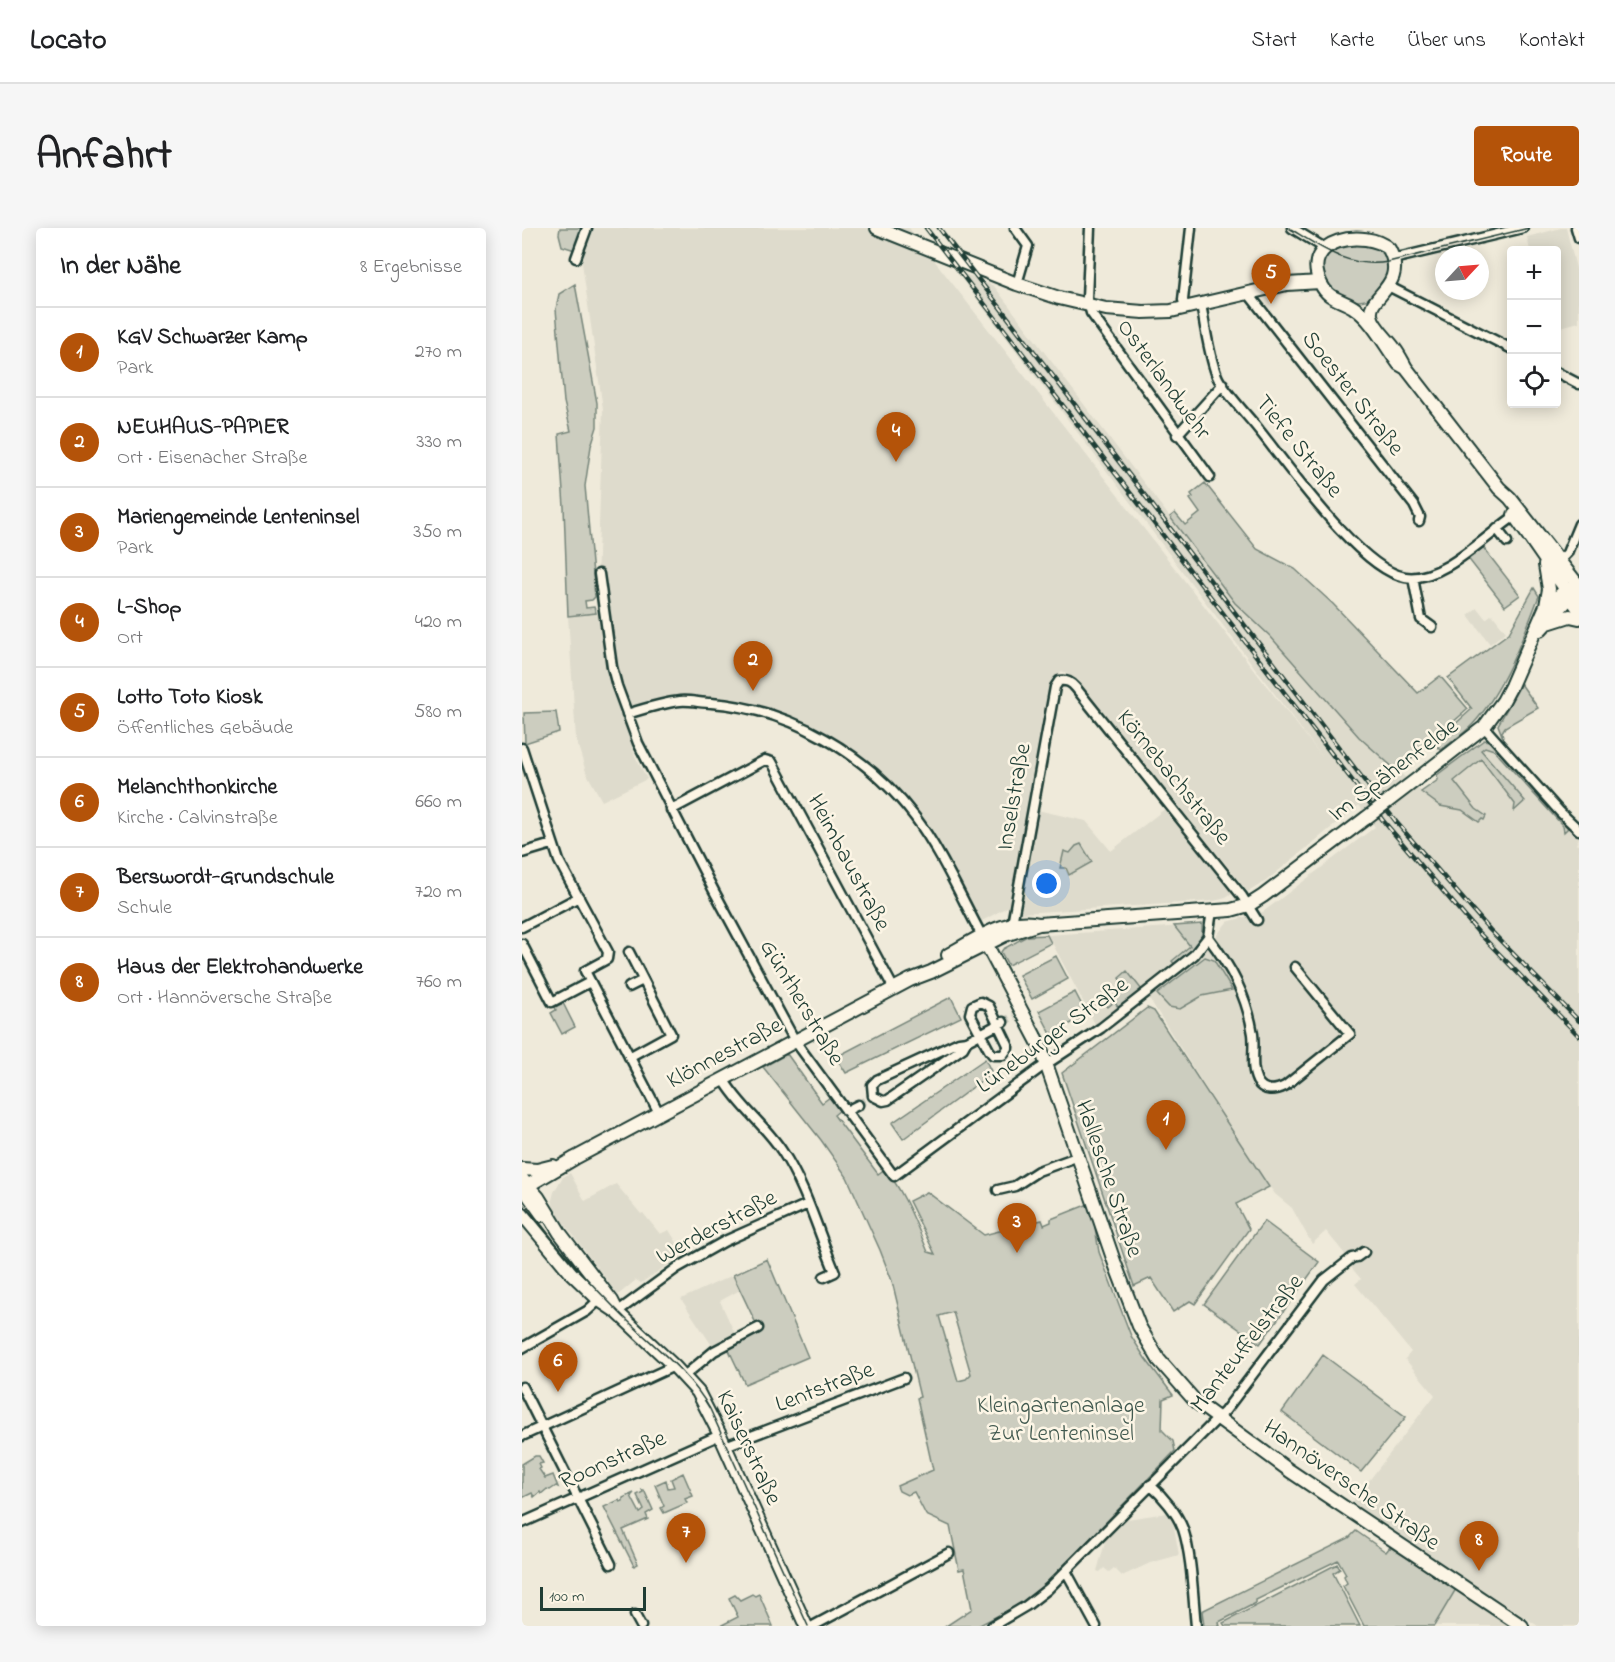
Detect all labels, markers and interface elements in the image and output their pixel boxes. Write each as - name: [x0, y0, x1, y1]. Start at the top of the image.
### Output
- text: Locato: [30, 21, 106, 62]
- text: Start: [1251, 26, 1297, 56]
- text: Karte: [1330, 26, 1374, 56]
- text: Über uns: [1407, 26, 1486, 56]
- text: Kontakt: [1519, 26, 1585, 56]
- text: Anfahrt: [36, 126, 172, 187]
- button: Route: [1474, 126, 1579, 186]
- north arrow: [1435, 246, 1489, 300]
- map controls: [1507, 246, 1561, 408]
- button: +: [1507, 246, 1561, 300]
- text: In der Nähe: [60, 248, 181, 286]
- text: 8 Ergebnisse: [360, 253, 462, 282]
- pin: 5: [1252, 254, 1290, 304]
- button: −: [1507, 300, 1561, 354]
- street label: Osterlandwehr: [1107, 312, 1219, 448]
- text: KGV Schwarzer Kamp: [117, 322, 308, 354]
- street label: Soester Straße: [1292, 324, 1412, 464]
- text: 1: [76, 338, 83, 367]
- text: 270 m: [415, 338, 462, 367]
- text: Park: [117, 354, 153, 383]
- button: locate: [1507, 354, 1561, 408]
- street label: Tiefe Straße: [1245, 388, 1351, 506]
- text: NEUHAUS-PAPIER: [117, 412, 289, 444]
- pin: 4: [876, 412, 916, 462]
- text: 2: [75, 428, 84, 457]
- text: 330 m: [416, 428, 462, 457]
- text: Ort · Eisenacher Straße: [117, 444, 307, 473]
- text: Mariengemeinde Lenteninsel: [117, 502, 359, 534]
- text: 3: [75, 518, 84, 547]
- text: 350 m: [413, 518, 462, 547]
- text: Park: [117, 534, 153, 563]
- text: L-Shop: [117, 592, 181, 624]
- text: 4: [75, 608, 84, 637]
- text: 420 m: [415, 608, 462, 637]
- text: Ort: [117, 624, 143, 653]
- pin: 2: [734, 642, 772, 691]
- text: Lotto Toto Kiosk: [117, 682, 263, 714]
- text: 5: [74, 698, 85, 727]
- text: 580 m: [414, 698, 462, 727]
- street label: Körnebachstraße: [1107, 703, 1239, 854]
- street label: Im Spähenfelde: [1322, 710, 1467, 832]
- text: Öffentliches Gebäude: [117, 714, 293, 743]
- street label: Inselstraße: [988, 740, 1042, 853]
- text: Melanchthonkirche: [117, 772, 277, 804]
- text: 6: [75, 788, 84, 817]
- text: 660 m: [415, 788, 462, 817]
- street label: Heimbaustraße: [797, 788, 899, 938]
- text: Kirche · Calvinstraße: [117, 804, 278, 833]
- text: Berswordt-Grundschule: [117, 862, 334, 894]
- your location: [1032, 869, 1061, 898]
- text: 7: [75, 878, 84, 907]
- text: 720 m: [415, 878, 462, 907]
- text: Schule: [117, 894, 172, 923]
- street label: Güntherstraße: [749, 933, 853, 1073]
- text: Haus der Elektrohandwerke: [117, 952, 363, 984]
- text: 8: [76, 968, 83, 997]
- text: 760 m: [416, 968, 462, 997]
- street label: Lüneburger Straße: [969, 968, 1137, 1103]
- text: Ort · Hannöversche Straße: [117, 984, 332, 1013]
- street label: Klönnestraße: [661, 1009, 789, 1099]
- street label: Hallesche Straße: [1065, 1096, 1151, 1262]
- pin: 1: [1146, 1100, 1186, 1150]
- street label: Werderstraße: [650, 1181, 784, 1275]
- pin: 3: [998, 1204, 1036, 1253]
- street label: Manteuffelstraße: [1183, 1267, 1314, 1421]
- pin: 6: [538, 1342, 578, 1392]
- street label: Lentstraße: [770, 1353, 880, 1423]
- street label: Kaiserstraße: [706, 1385, 790, 1511]
- park label: Kleingartenanlage Zur Lenteninsel: [977, 1389, 1145, 1452]
- street label: Hannöversche Straße: [1255, 1412, 1447, 1561]
- street label: Roonstraße: [554, 1422, 672, 1500]
- pin: 7: [666, 1514, 706, 1563]
- pin: 8: [1460, 1522, 1498, 1571]
- scale bar: [540, 1584, 646, 1612]
- text: 100 m: [549, 1585, 584, 1609]

